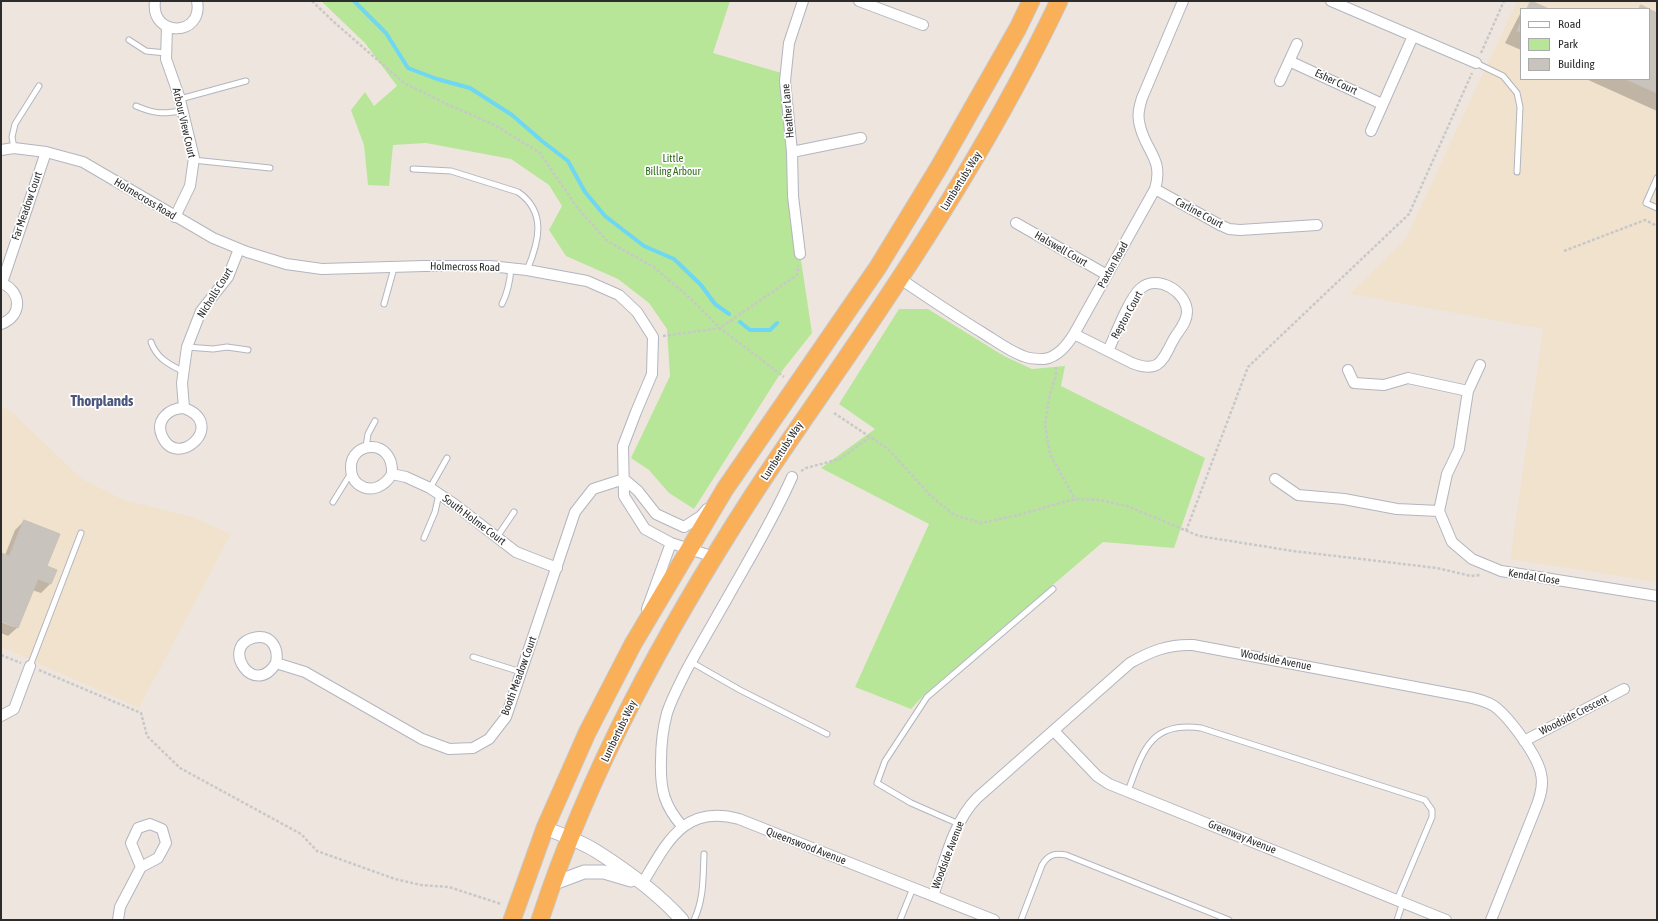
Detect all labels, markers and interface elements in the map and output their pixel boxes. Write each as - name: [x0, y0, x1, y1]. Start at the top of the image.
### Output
- legend: [1520, 8, 1650, 80]
- text: Road: [1558, 17, 1581, 31]
- text: Park: [1558, 37, 1578, 51]
- text: Building: [1558, 57, 1595, 71]
- street label: Esher Court: [1313, 66, 1359, 98]
- street label: Heather Lane: [779, 83, 797, 139]
- street label: Arbour View Court: [170, 87, 198, 159]
- street label: Lumbertubs Way: [938, 149, 984, 213]
- park label: Little Billing Arbour: [645, 152, 701, 178]
- street label: Far Meadow Court: [9, 170, 45, 242]
- street label: Holmecross Road: [112, 175, 178, 223]
- street label: Carline Court: [1173, 195, 1225, 231]
- street label: Halswell Court: [1032, 229, 1090, 269]
- street label: Paxton Road: [1095, 240, 1131, 290]
- street label: Holmecross Road: [430, 260, 500, 274]
- street label: Nicholls Court: [194, 266, 236, 320]
- street label: Repton Court: [1108, 289, 1146, 341]
- district label: Thorplands: [71, 392, 133, 410]
- street label: Lumbertubs Way: [758, 419, 806, 483]
- street label: South Holme Court: [440, 492, 508, 548]
- street label: Kendal Close: [1507, 566, 1561, 588]
- street label: Booth Meadow Court: [499, 635, 539, 717]
- street label: Woodside Avenue: [1240, 647, 1312, 673]
- street label: Woodside Crescent: [1537, 692, 1611, 738]
- street label: Lumbertubs Way: [598, 698, 640, 764]
- street label: Greenway Avenue: [1206, 817, 1278, 857]
- street label: Woodside Avenue: [929, 819, 967, 891]
- street label: Queenswood Avenue: [764, 825, 848, 867]

